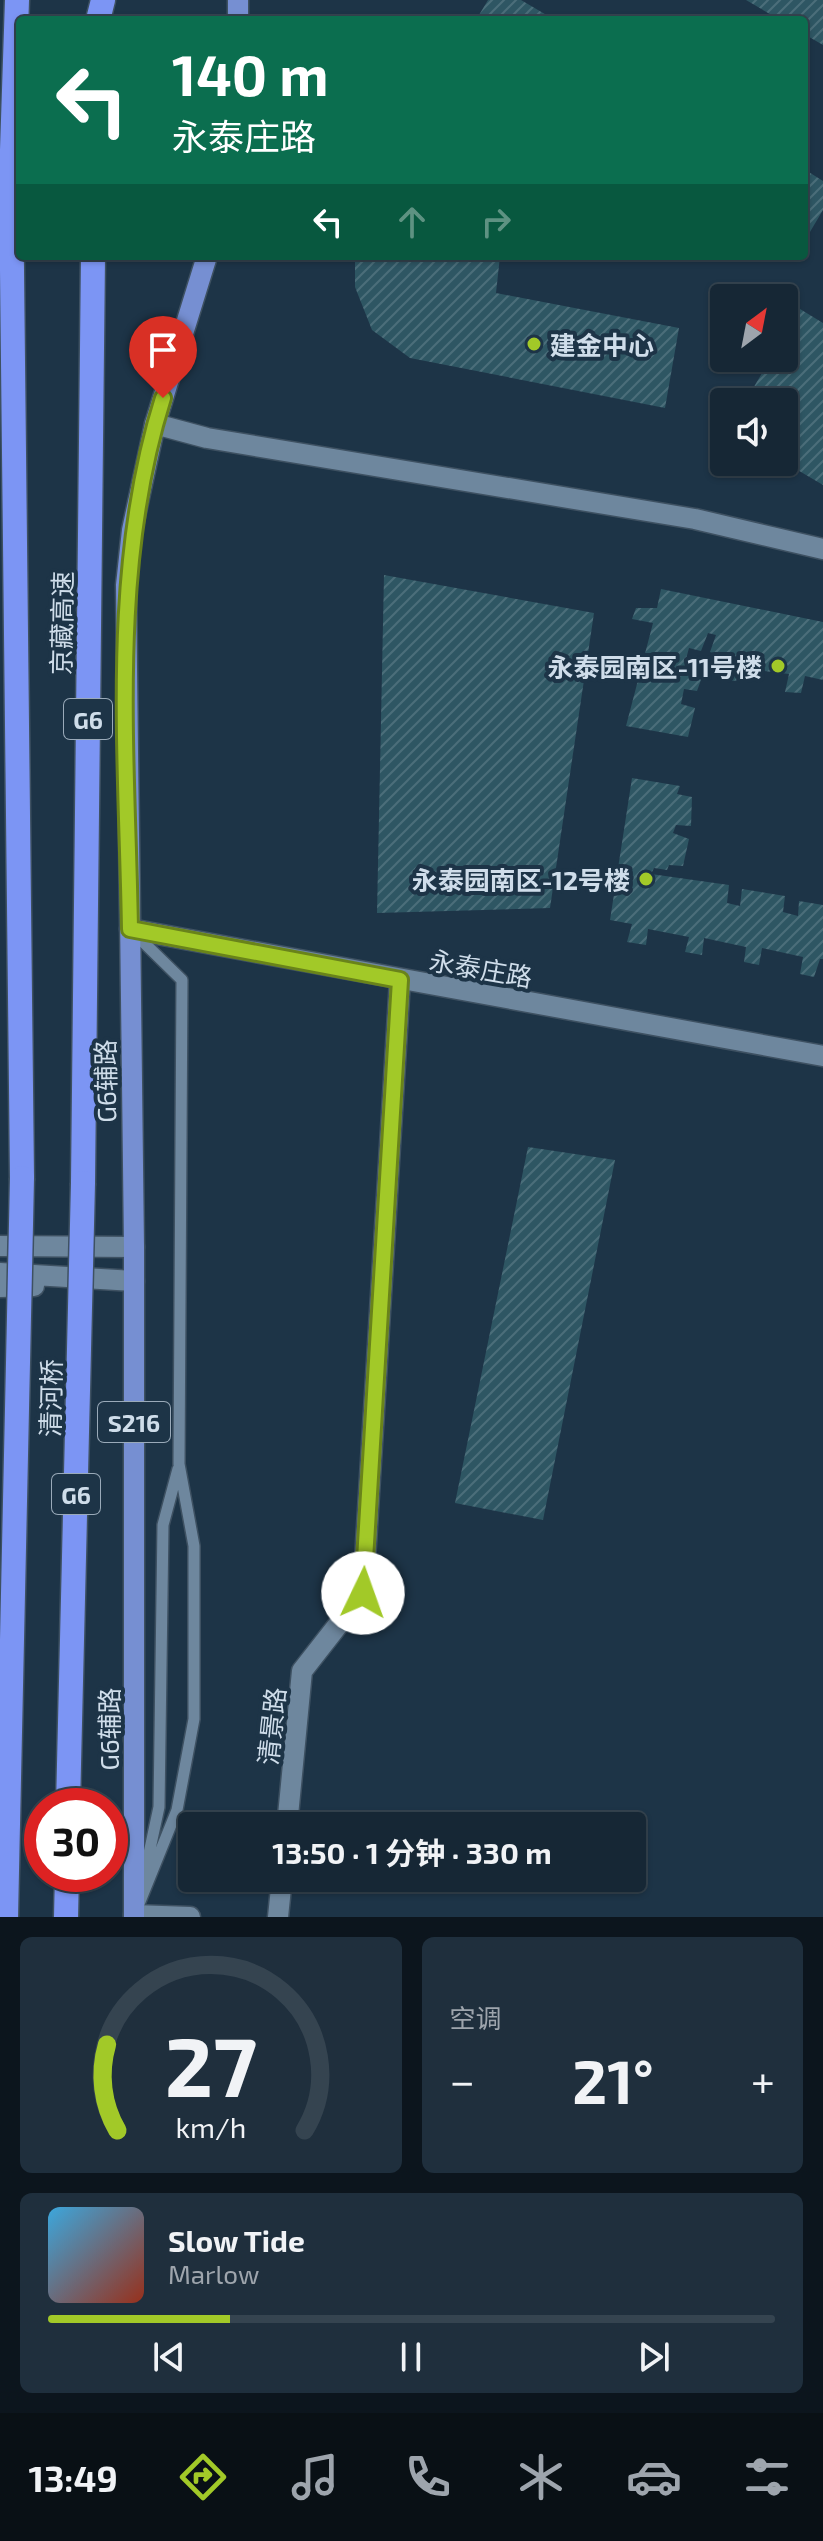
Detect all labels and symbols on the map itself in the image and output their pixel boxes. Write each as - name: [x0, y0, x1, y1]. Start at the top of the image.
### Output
- north arrow: [710, 284, 798, 372]
- pin: [129, 316, 197, 398]
- place label: 建金中心: [550, 329, 654, 360]
- marker: 建金中心: [525, 335, 543, 353]
- street label: 京藏高速: [45, 571, 77, 675]
- place label: 永泰园南区-11号楼: [548, 651, 762, 682]
- marker: 永泰园南区-11号楼: [769, 657, 787, 675]
- road number: G6: [64, 699, 112, 739]
- place label: 永泰园南区-12号楼: [412, 864, 630, 895]
- marker: 永泰园南区-12号楼: [637, 870, 655, 888]
- street label: 永泰庄路: [427, 944, 535, 992]
- street label: G6辅路: [89, 1039, 121, 1123]
- street label: 清河桥: [34, 1359, 66, 1437]
- road number: S216: [98, 1402, 170, 1442]
- road number: G6: [52, 1474, 100, 1514]
- position arrow: [321, 1551, 405, 1635]
- street label: 清景路: [252, 1686, 290, 1766]
- street label: G6辅路: [93, 1687, 124, 1771]
- speed limit sign: 30: [24, 1788, 128, 1892]

